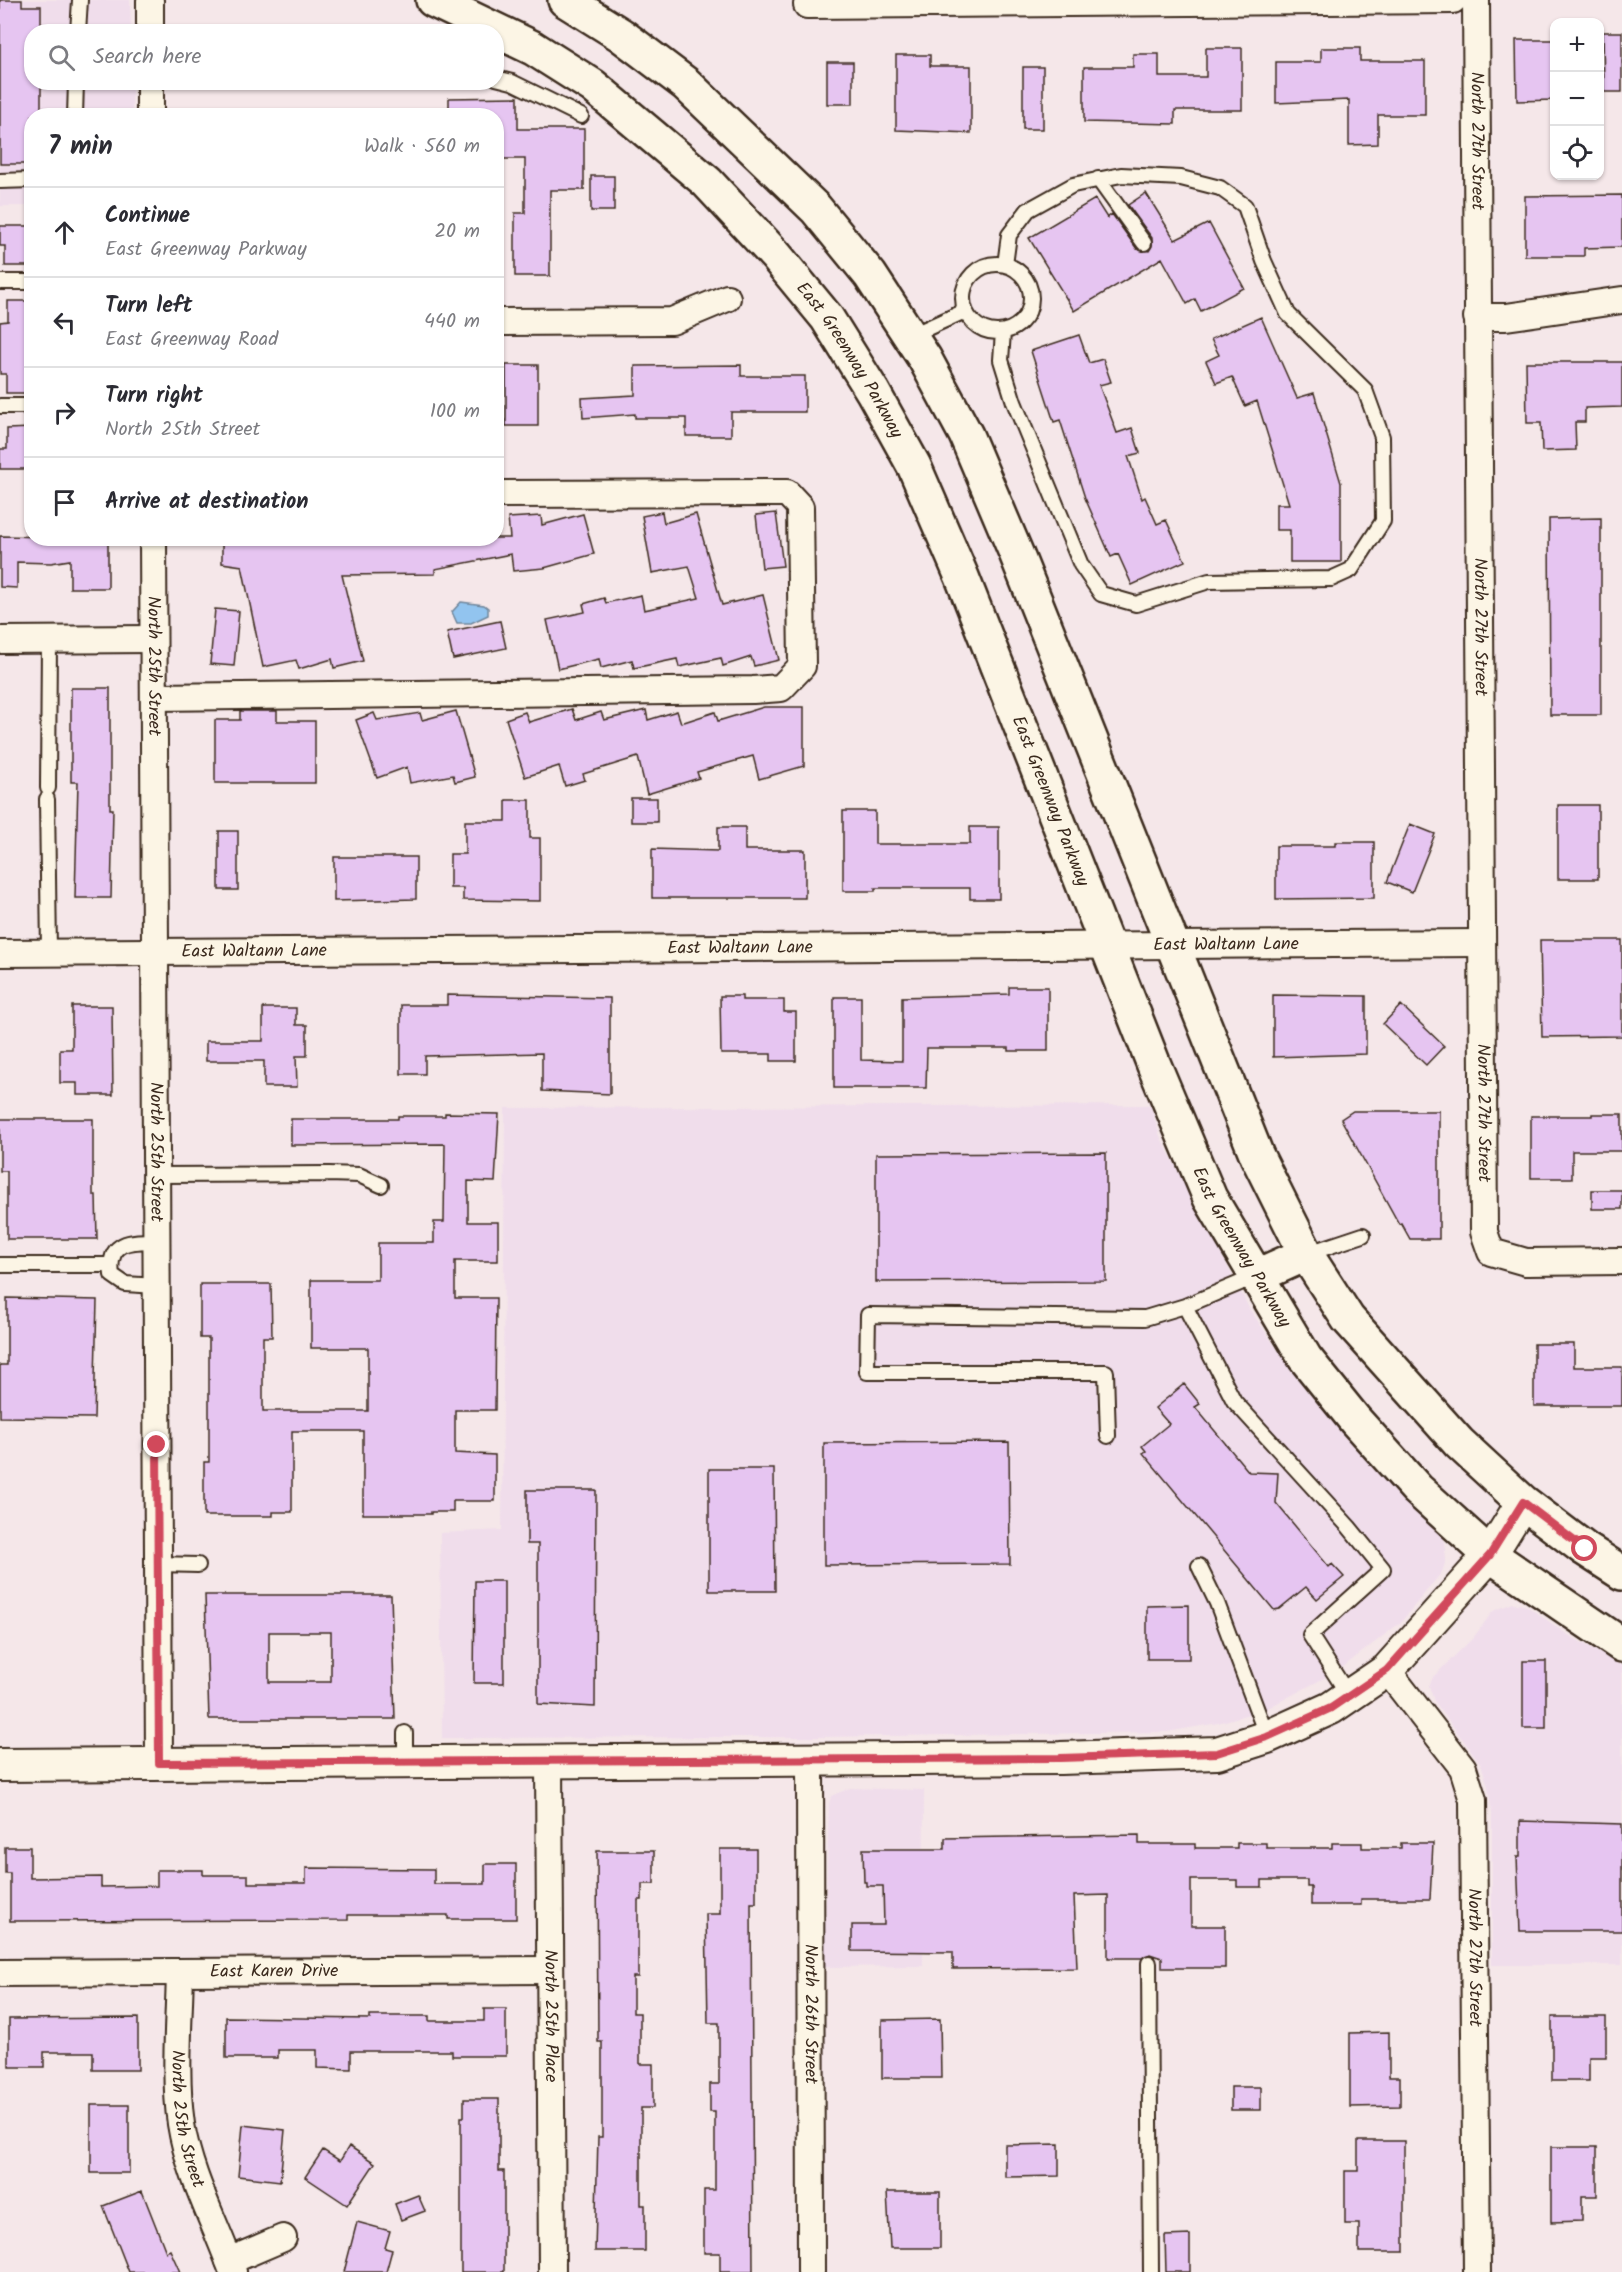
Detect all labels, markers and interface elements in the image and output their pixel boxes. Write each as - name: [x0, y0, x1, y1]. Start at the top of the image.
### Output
- map controls: [1550, 18, 1604, 180]
- button: +: [1550, 18, 1604, 72]
- search box: [24, 24, 504, 90]
- text: Search here: [93, 40, 201, 75]
- icon: search: [45, 41, 78, 74]
- street label: North 27th Street: [1462, 72, 1492, 211]
- button: −: [1550, 72, 1604, 126]
- text: 7 min: [48, 126, 113, 168]
- button: locate: [1550, 126, 1604, 180]
- text: Walk · 560 m: [364, 131, 480, 163]
- text: Continue: [105, 199, 190, 234]
- icon: ahead: [48, 216, 81, 249]
- text: 20 m: [434, 216, 480, 248]
- text: East Greenway Parkway: [105, 234, 307, 266]
- street label: East Greenway Parkway: [788, 275, 911, 444]
- text: Turn left: [105, 289, 192, 324]
- icon: left: [48, 306, 81, 339]
- text: 440 m: [424, 306, 480, 338]
- text: East Greenway Road: [105, 324, 278, 356]
- text: Turn right: [105, 379, 203, 414]
- icon: right: [48, 396, 81, 429]
- text: 100 m: [430, 396, 480, 428]
- text: North 25th Street: [105, 414, 260, 446]
- text: Arrive at destination: [105, 485, 308, 520]
- icon: arrive: [48, 486, 81, 519]
- street label: North 27th Street: [1465, 558, 1495, 697]
- street label: North 25th Street: [139, 596, 168, 737]
- street label: East Greenway Parkway: [1003, 711, 1097, 891]
- street label: East Waltann Lane: [1153, 930, 1299, 960]
- street label: East Waltann Lane: [667, 933, 813, 963]
- street label: East Waltann Lane: [181, 936, 327, 966]
- street label: North 27th Street: [1468, 1044, 1498, 1183]
- street label: North 25th Street: [141, 1082, 171, 1223]
- street label: East Greenway Parkway: [1184, 1162, 1299, 1334]
- route end: [143, 1431, 169, 1457]
- route start: [1571, 1535, 1597, 1561]
- street label: North 27th Street: [1459, 1888, 1489, 2028]
- street label: North 26th Street: [796, 1944, 825, 2085]
- street label: North 25th Place: [536, 1949, 565, 2083]
- street label: East Karen Drive: [210, 1957, 338, 1986]
- street label: North 25th Street: [163, 2050, 213, 2193]

